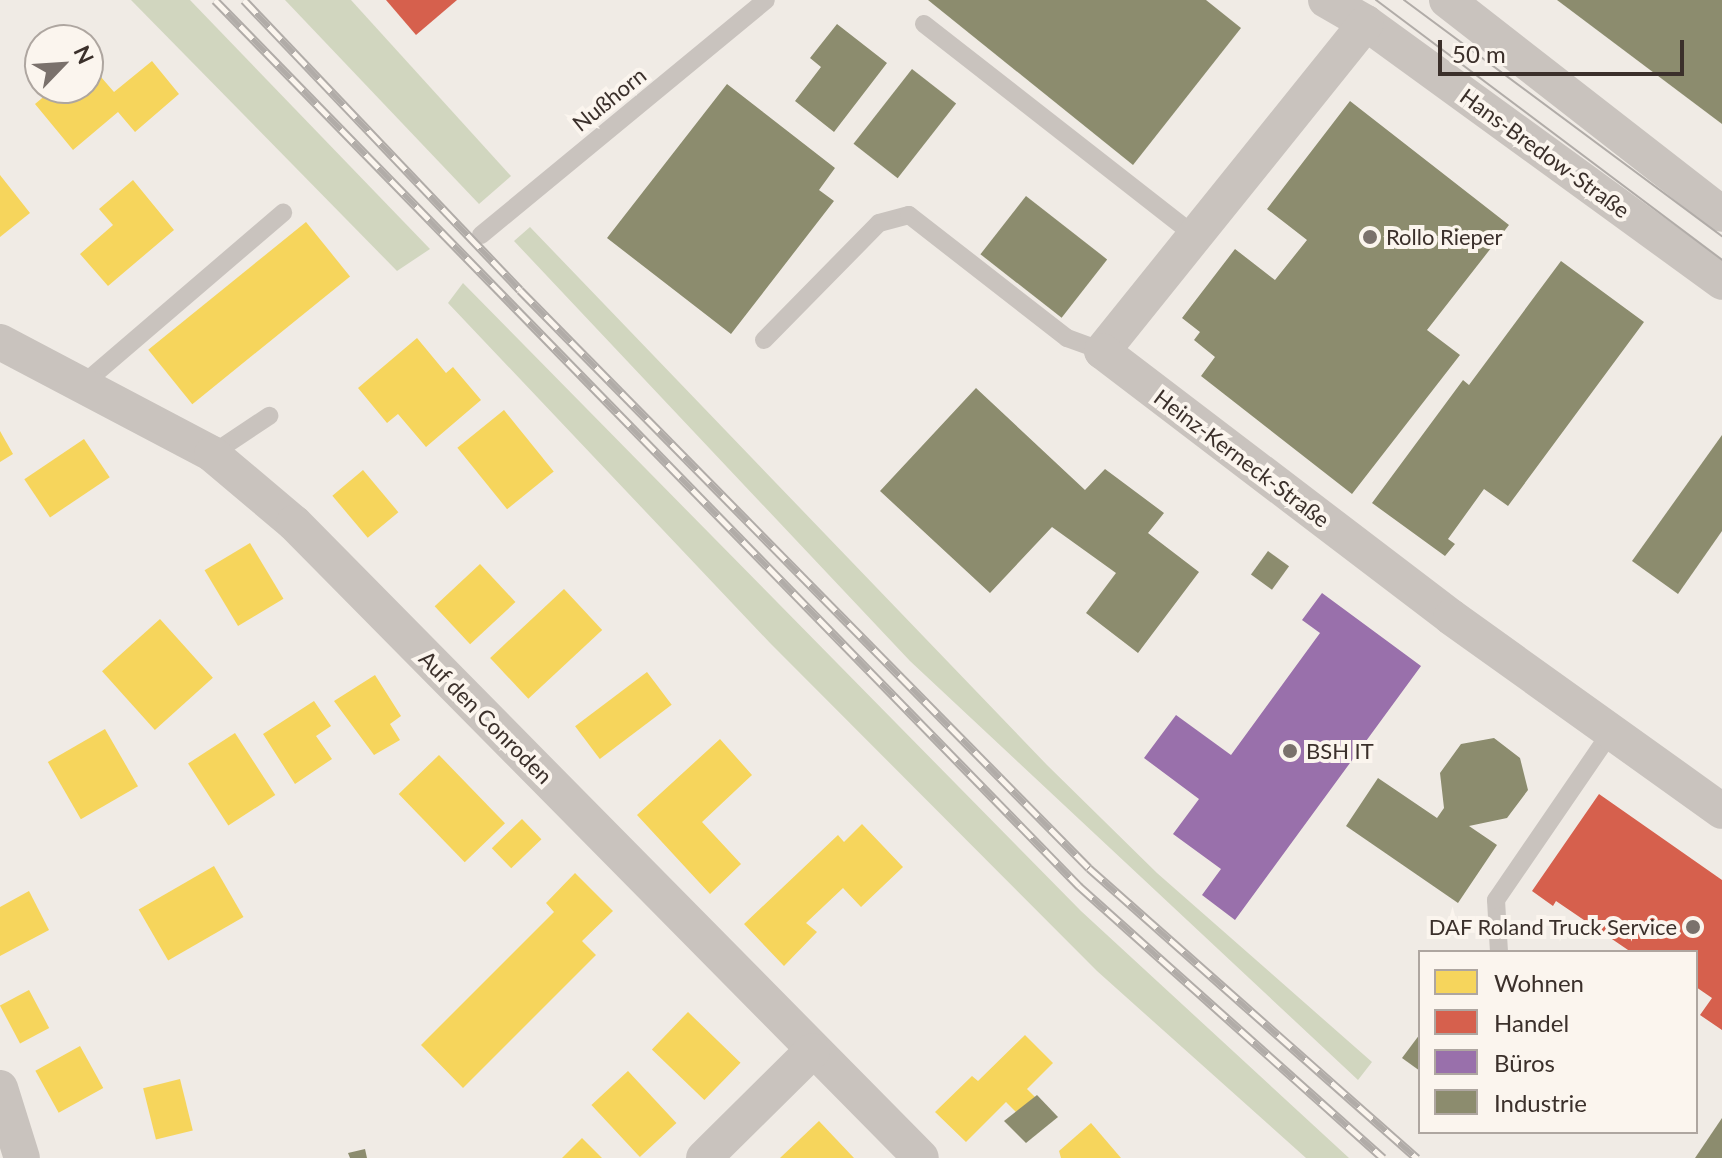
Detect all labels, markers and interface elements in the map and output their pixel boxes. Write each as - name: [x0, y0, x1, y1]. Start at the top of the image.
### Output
- north arrow: [24, 24, 104, 104]
- scale bar: [1442, 24, 1688, 74]
- text: 50 m: [1452, 39, 1506, 68]
- text: N: [69, 41, 100, 68]
- street label: Nußhorn: [567, 61, 651, 137]
- street label: Hans-Bredow-Straße: [1455, 83, 1635, 223]
- place label: Rollo Rieper: [1386, 224, 1503, 250]
- marker: Rollo Rieper: [1361, 228, 1379, 246]
- street label: Heinz-Kerneck-Straße: [1149, 383, 1335, 533]
- street label: Auf den Conroden: [414, 645, 558, 789]
- place label: BSH IT: [1306, 738, 1374, 764]
- marker: BSH IT: [1281, 742, 1299, 760]
- place label: DAF Roland Truck Service: [1428, 914, 1677, 940]
- marker: DAF Roland Truck Service: [1684, 918, 1702, 936]
- legend: [1418, 950, 1698, 1134]
- text: Wohnen: [1494, 968, 1584, 997]
- text: Handel: [1494, 1008, 1569, 1037]
- text: Büros: [1494, 1048, 1555, 1077]
- text: Industrie: [1494, 1088, 1587, 1117]

